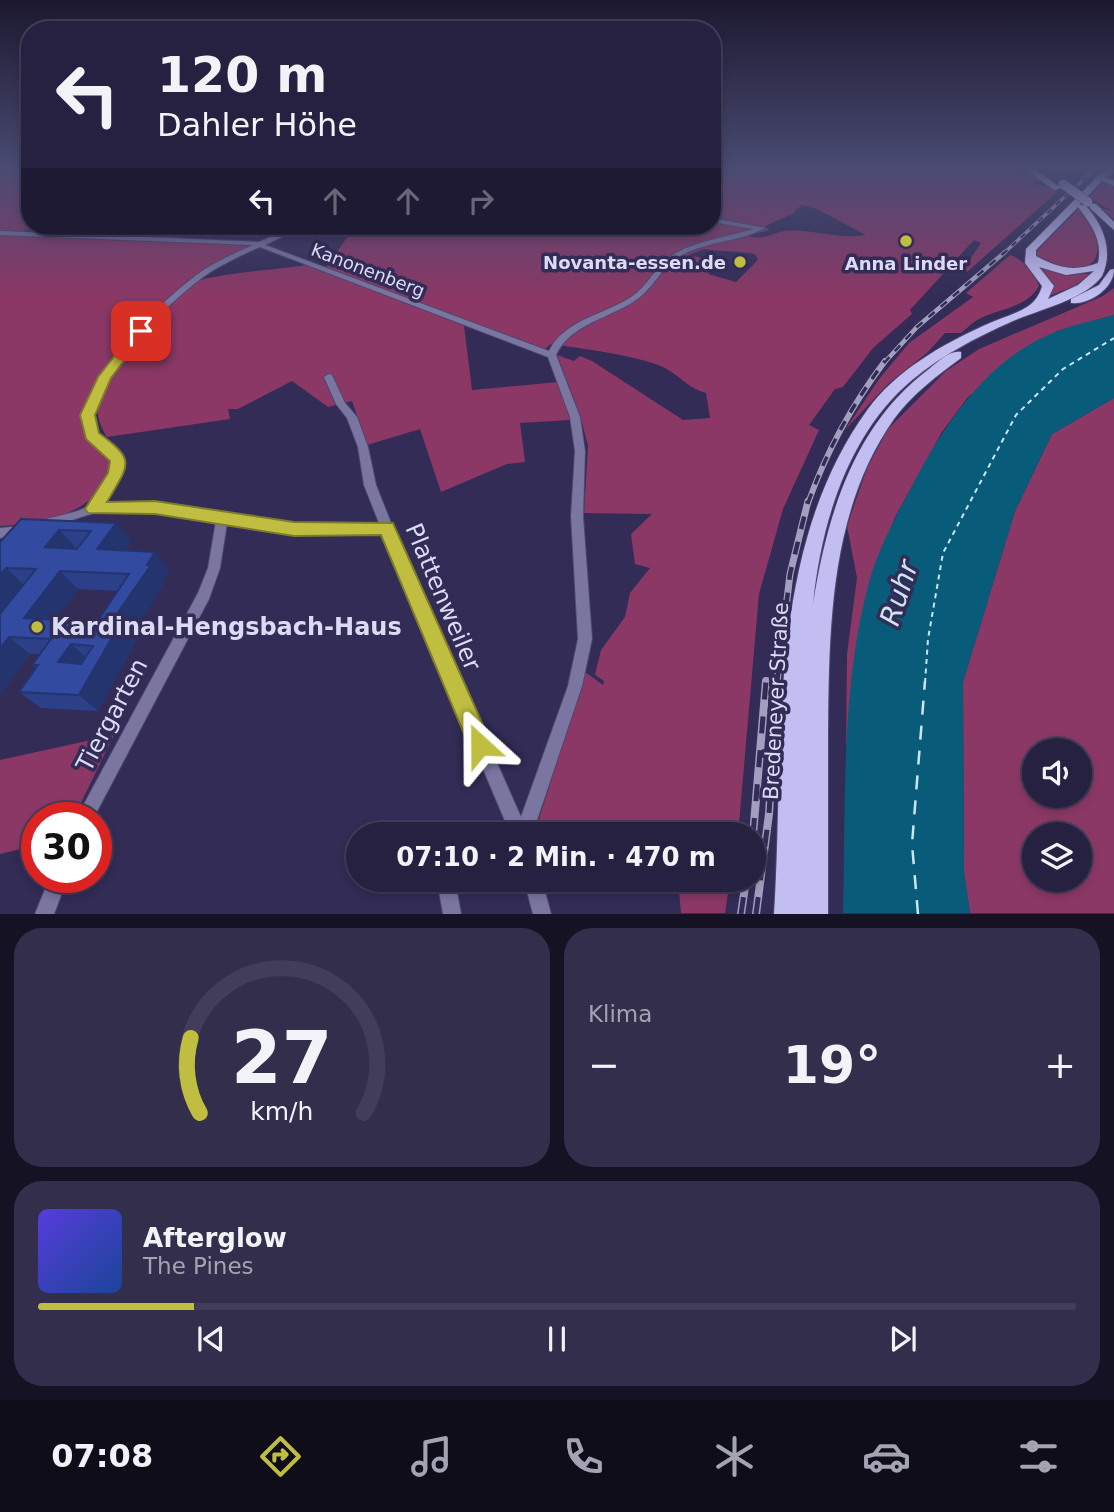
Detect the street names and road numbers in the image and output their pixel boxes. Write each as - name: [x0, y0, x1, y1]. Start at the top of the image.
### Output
- street label: Kanonenberg: [308, 239, 428, 301]
- street label: Plattenweiler: [399, 519, 487, 675]
- street label: Bredeneyer Straße: [759, 602, 793, 800]
- street label: Tiergarten: [70, 654, 153, 777]

